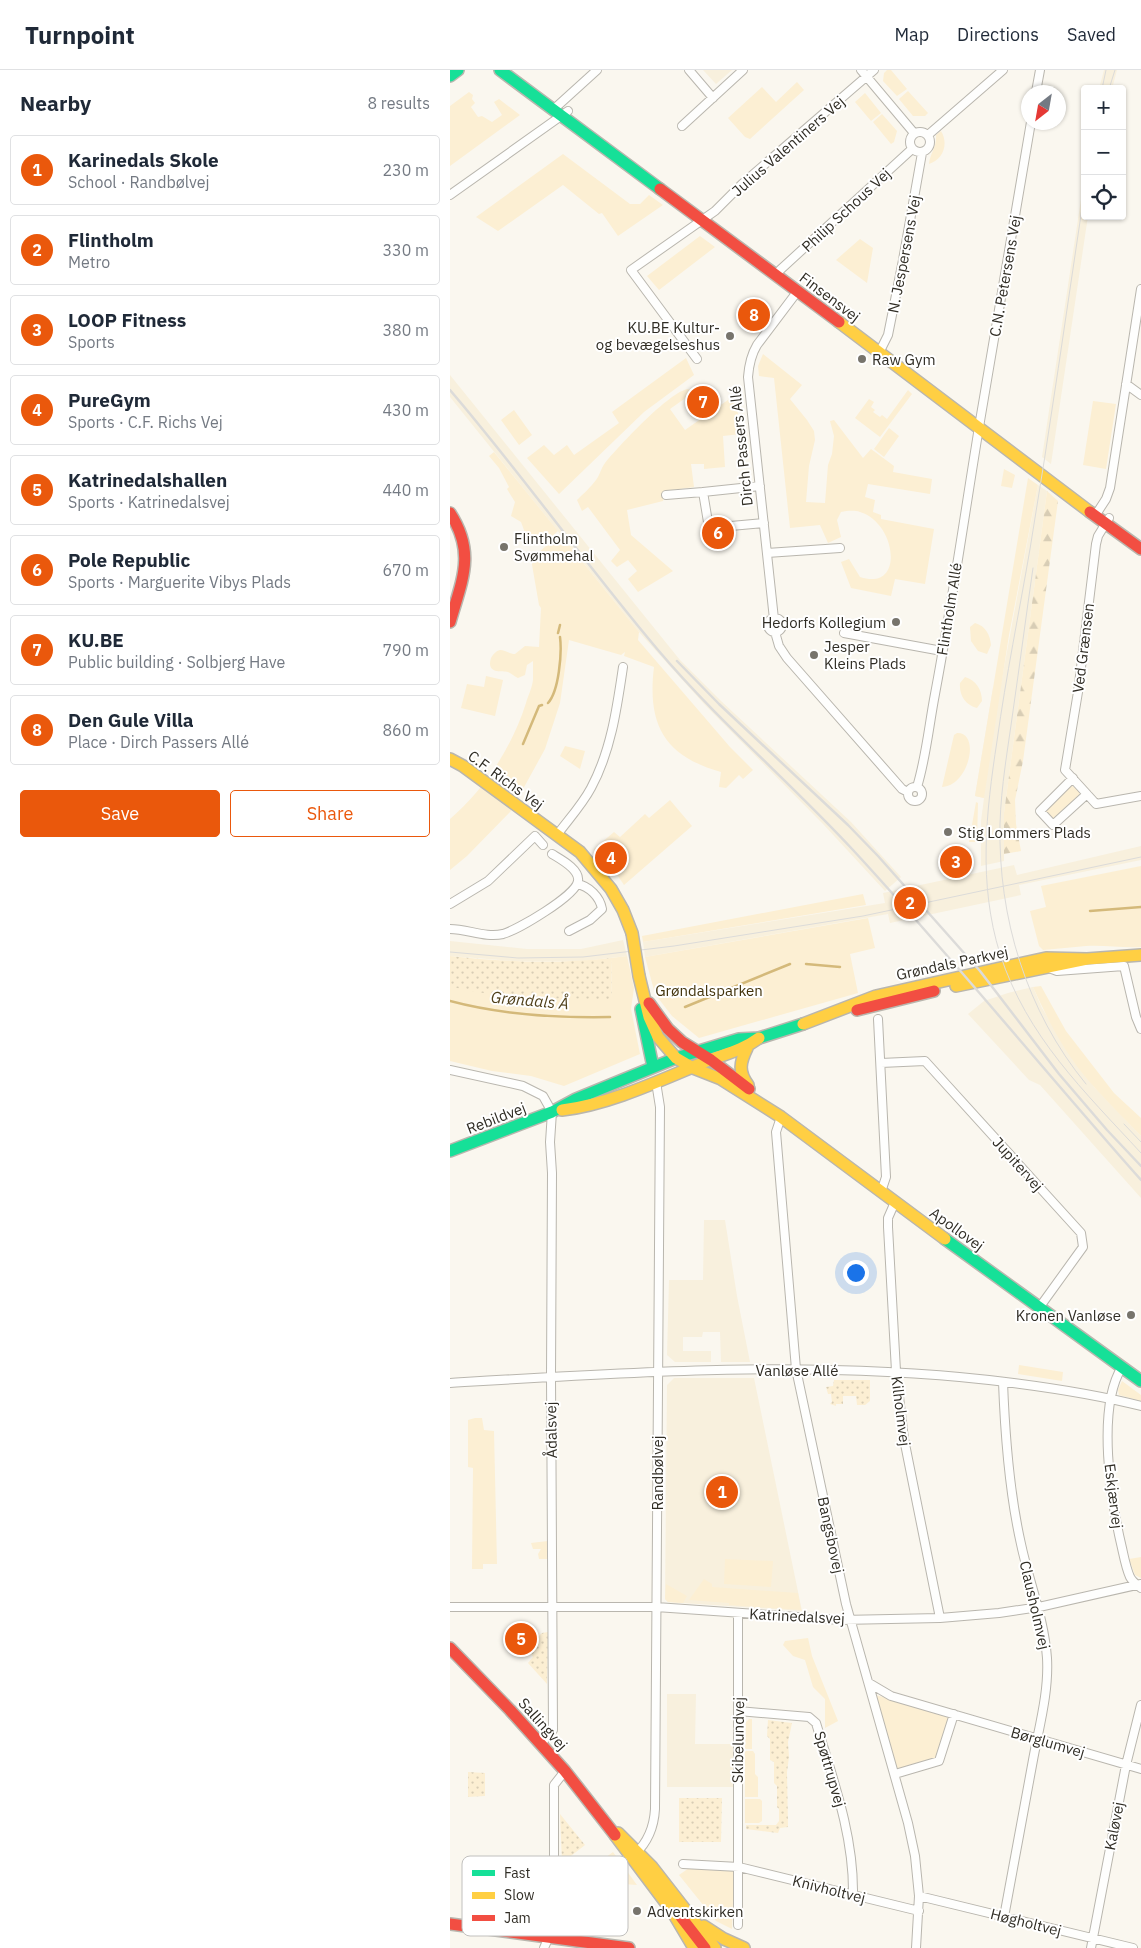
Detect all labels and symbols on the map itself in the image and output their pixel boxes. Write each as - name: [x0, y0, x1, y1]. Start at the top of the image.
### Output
- north arrow: [1021, 85, 1066, 130]
- street label: Julius Valentiners Vej: [728, 92, 848, 200]
- street label: Philip Schous Vej: [798, 164, 894, 256]
- street label: N. Jespersens Vej: [883, 194, 925, 314]
- street label: C.N. Petersens Vej: [985, 214, 1025, 338]
- street label: Finsensvej: [796, 268, 864, 326]
- pin: 8: [738, 296, 770, 334]
- place label: KU.BE Kultur- og bevægelseshus: [596, 318, 720, 354]
- marker: KU.BE Kultur- og bevægelseshus: [724, 330, 736, 342]
- place label: Raw Gym: [872, 350, 935, 369]
- marker: Raw Gym: [856, 353, 868, 365]
- pin: 7: [687, 383, 719, 421]
- street label: Dirch Passers Allé: [725, 385, 757, 507]
- pin: 6: [702, 514, 734, 552]
- place label: Flintholm Svømmehal: [514, 529, 594, 565]
- marker: Flintholm Svømmehal: [498, 541, 510, 553]
- street label: Flintholm Allé: [932, 561, 966, 657]
- street label: Ved Grænsen: [1068, 602, 1098, 694]
- place label: Hedorfs Kollegium: [762, 613, 886, 632]
- marker: Hedorfs Kollegium: [890, 616, 902, 628]
- place label: Jesper Kleins Plads: [824, 637, 906, 673]
- marker: Jesper Kleins Plads: [808, 649, 820, 661]
- street label: C.F. Richs Vej: [464, 746, 548, 814]
- place label: Stig Lommers Plads: [958, 823, 1091, 842]
- marker: Stig Lommers Plads: [942, 826, 954, 838]
- pin: 4: [595, 839, 627, 877]
- pin: 3: [940, 843, 972, 881]
- pin: 2: [894, 884, 926, 922]
- street label: Grøndals Parkvej: [894, 942, 1010, 984]
- park label: Grøndalsparken: [655, 981, 763, 1000]
- water label: Grøndals Å: [490, 986, 570, 1013]
- street label: Rebildvej: [464, 1098, 528, 1138]
- street label: Jupitervej: [989, 1133, 1047, 1195]
- street label: Apollovej: [926, 1203, 988, 1255]
- your location: [843, 1260, 869, 1286]
- place label: Kronen Vanløse: [1016, 1306, 1121, 1325]
- marker: Kronen Vanløse: [1125, 1309, 1137, 1321]
- street label: Vanløse Allé: [756, 1361, 838, 1380]
- street label: Kilholmvej: [887, 1375, 915, 1447]
- street label: Ådalsvej: [541, 1401, 561, 1459]
- street label: Randbølvej: [648, 1435, 667, 1511]
- street label: Eskjærvej: [1101, 1462, 1127, 1530]
- pin: 1: [706, 1473, 738, 1511]
- street label: Bangsbovej: [814, 1495, 848, 1575]
- street label: Clausholmvej: [1016, 1559, 1054, 1651]
- street label: Katrinedalsvej: [749, 1604, 845, 1628]
- pin: 5: [505, 1620, 537, 1658]
- street label: Sallingvej: [514, 1694, 572, 1754]
- street label: Skibelundvej: [728, 1697, 748, 1783]
- street label: Børglumvej: [1009, 1722, 1087, 1762]
- street label: Spøttrupvej: [810, 1729, 850, 1809]
- street label: Kaløvej: [1100, 1800, 1128, 1852]
- legend: [462, 1856, 628, 1936]
- text: Fast: [504, 1864, 530, 1882]
- street label: Knivholtvej: [791, 1871, 867, 1907]
- text: Slow: [504, 1886, 535, 1904]
- place label: Adventskirken: [647, 1902, 743, 1921]
- street label: Høgholtvej: [989, 1904, 1063, 1940]
- marker: Adventskirken: [631, 1905, 643, 1917]
- text: Jam: [504, 1909, 531, 1927]

